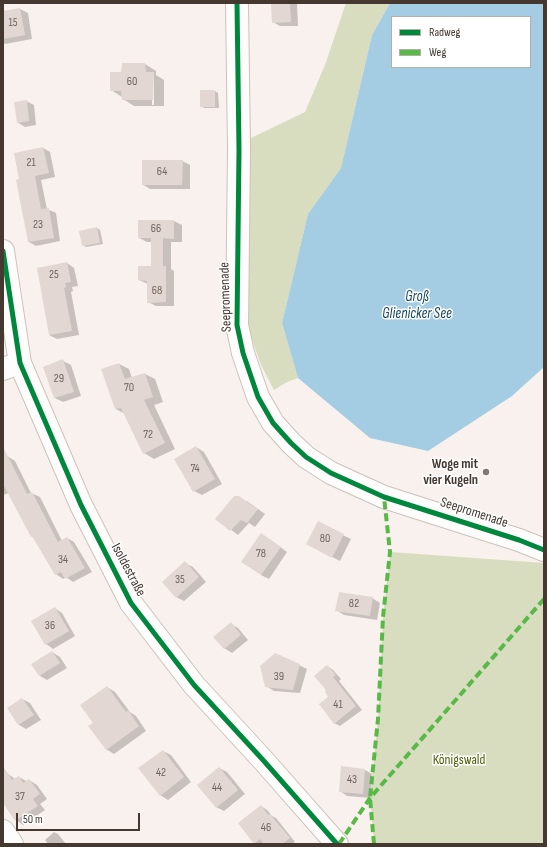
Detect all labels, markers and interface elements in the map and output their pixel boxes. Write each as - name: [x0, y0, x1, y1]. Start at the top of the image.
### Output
- house number: 15: [8, 16, 18, 30]
- legend: [391, 16, 531, 68]
- text: Radweg: [429, 25, 460, 40]
- text: Weg: [429, 45, 446, 60]
- house number: 60: [127, 75, 137, 89]
- house number: 21: [26, 156, 36, 170]
- house number: 64: [157, 165, 167, 179]
- house number: 23: [33, 218, 43, 232]
- house number: 66: [151, 222, 161, 236]
- street label: Seepromenade: [216, 262, 236, 332]
- house number: 25: [49, 268, 59, 282]
- house number: 68: [152, 284, 162, 298]
- water label: Groß Glienicker See: [382, 288, 452, 323]
- house number: 29: [54, 372, 64, 386]
- house number: 70: [124, 381, 134, 395]
- house number: 72: [143, 428, 153, 442]
- place label: Woge mit vier Kugeln: [423, 456, 478, 488]
- house number: 74: [190, 462, 200, 476]
- marker: Woge mit vier Kugeln: [481, 467, 491, 477]
- street label: Seepromenade: [438, 494, 510, 532]
- house number: 80: [320, 532, 330, 546]
- street label: Isoldestraße: [107, 541, 149, 599]
- house number: 78: [256, 547, 266, 561]
- house number: 34: [58, 553, 68, 567]
- house number: 35: [175, 573, 185, 587]
- house number: 82: [349, 597, 359, 611]
- house number: 36: [45, 619, 55, 633]
- house number: 39: [274, 670, 284, 684]
- house number: 41: [333, 698, 343, 712]
- park label: Königswald: [433, 752, 485, 768]
- house number: 42: [156, 766, 166, 780]
- house number: 43: [347, 773, 357, 787]
- house number: 44: [212, 781, 222, 795]
- house number: 37: [15, 790, 25, 804]
- scale bar: [18, 805, 142, 831]
- text: 50 m: [23, 812, 43, 827]
- house number: 46: [261, 821, 271, 835]

